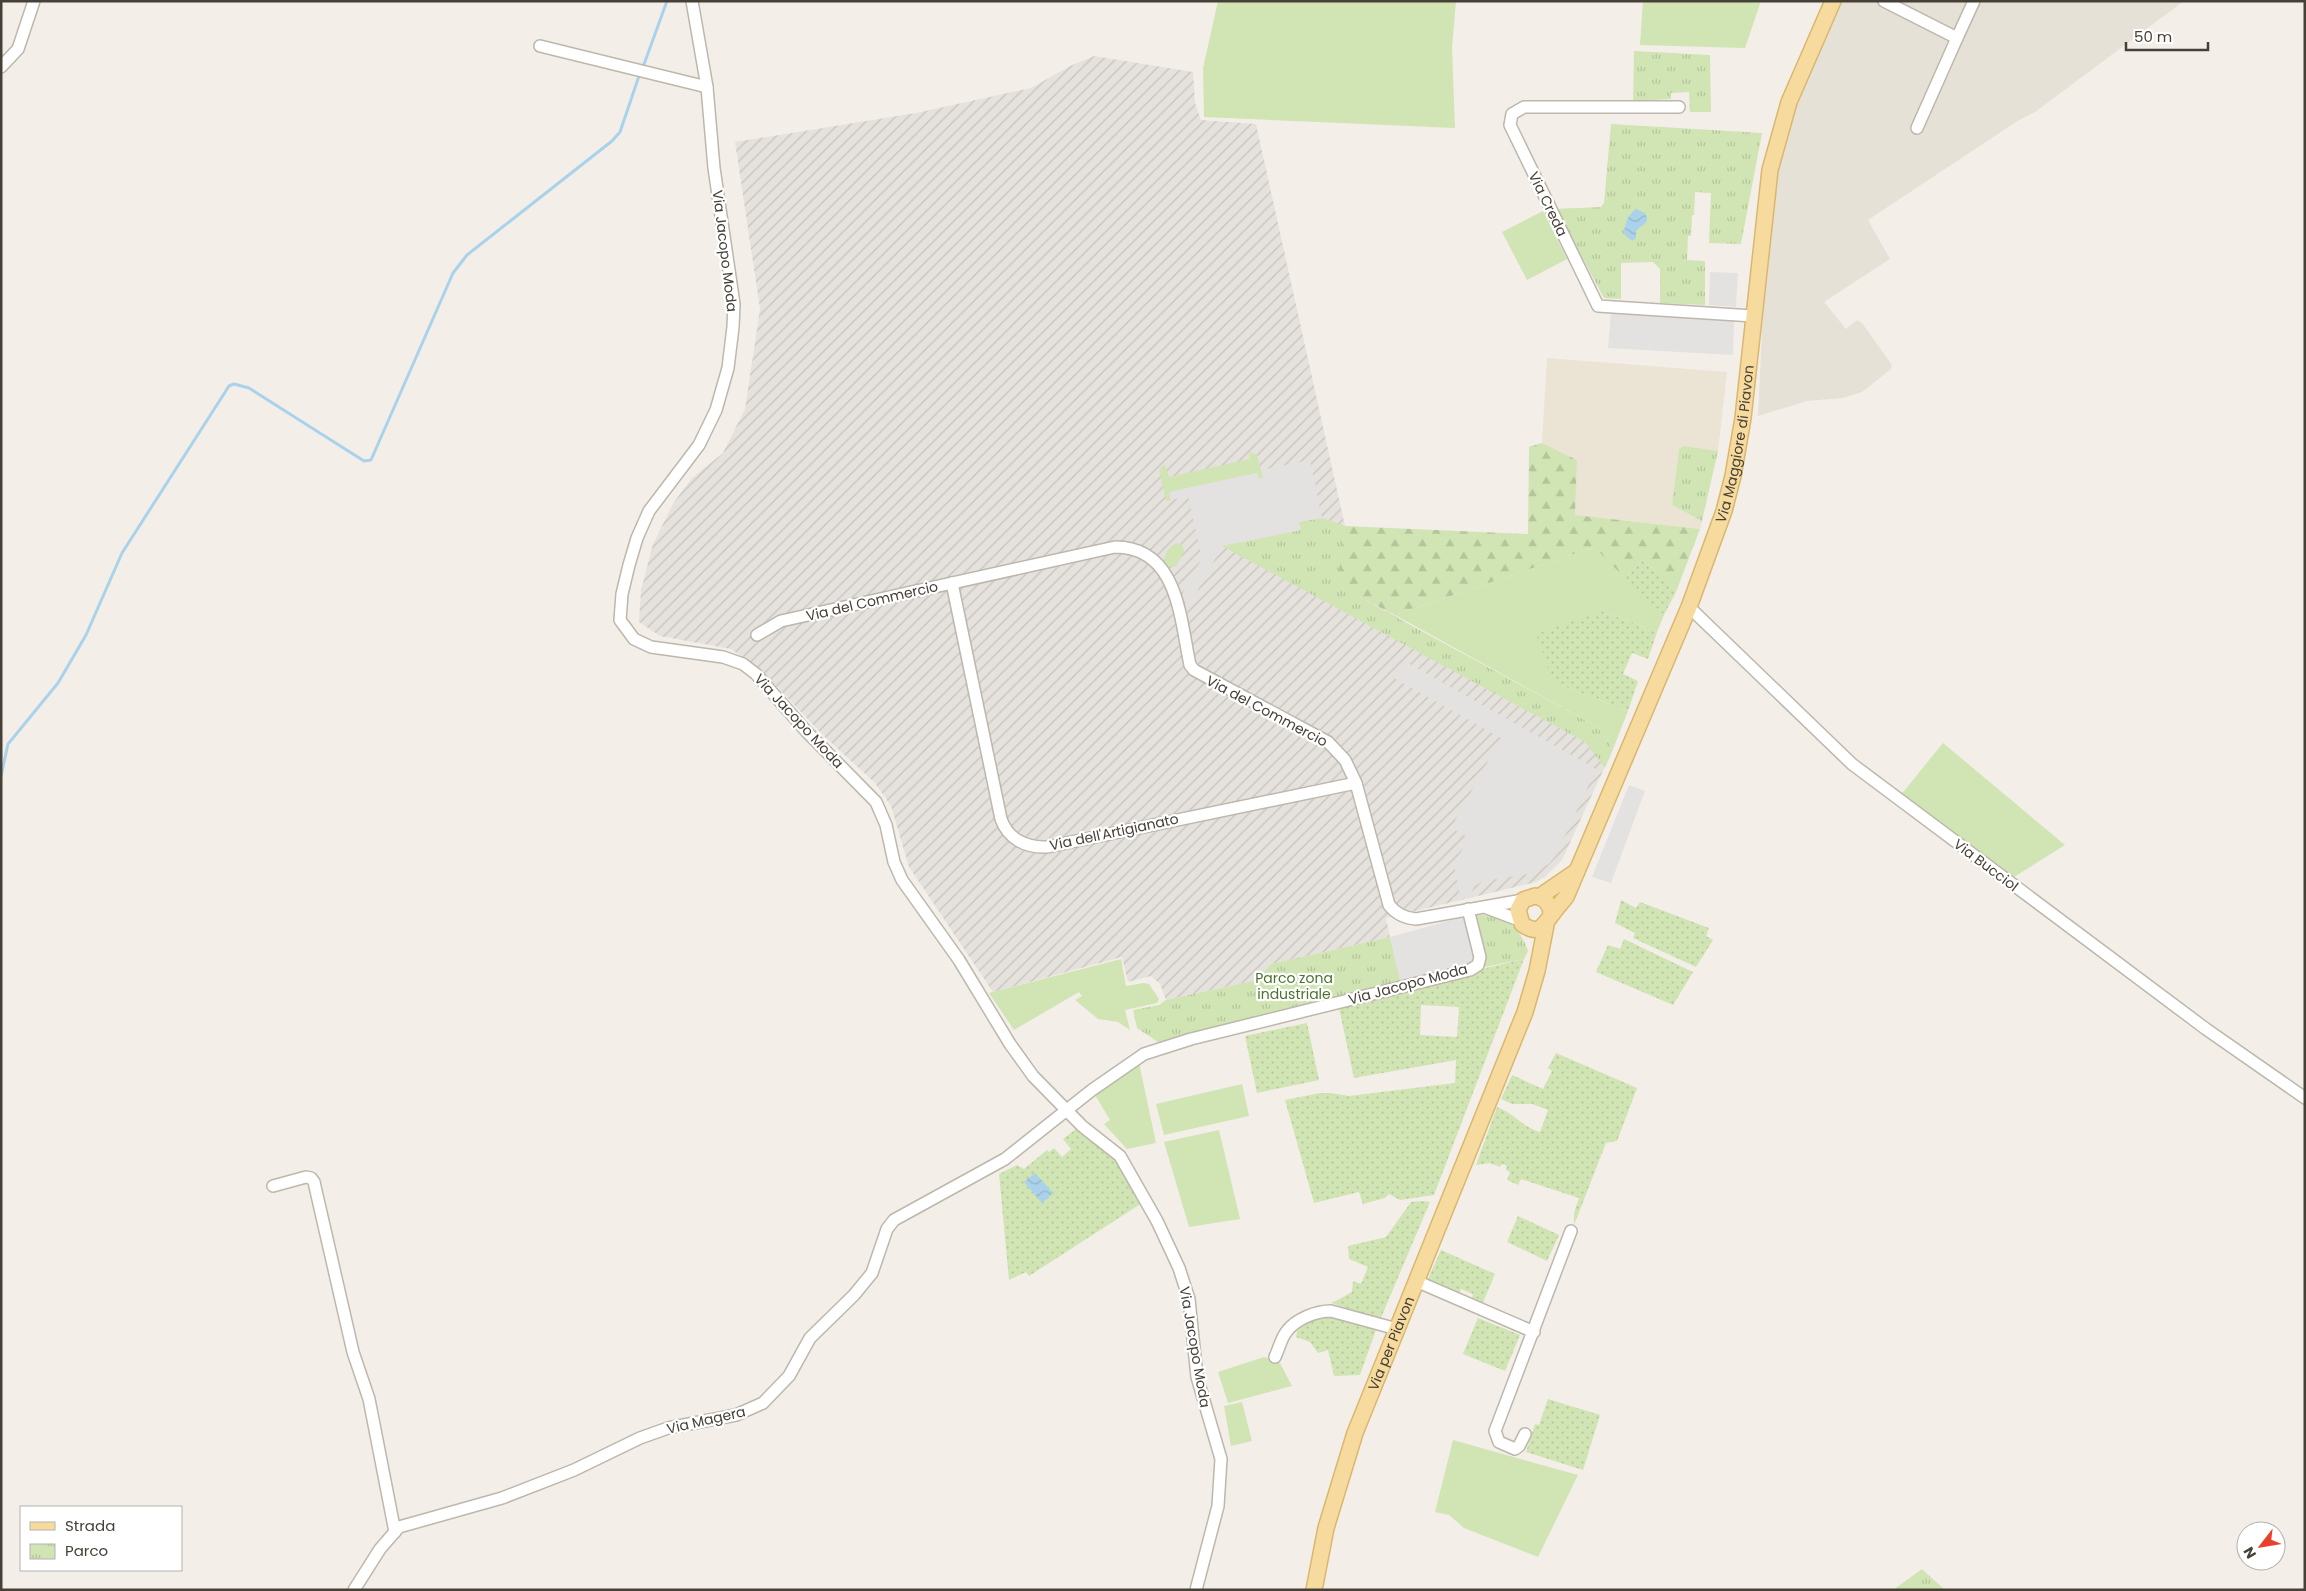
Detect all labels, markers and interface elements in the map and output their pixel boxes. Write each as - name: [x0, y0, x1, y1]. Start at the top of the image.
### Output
- scale bar: [2126, 20, 2208, 52]
- text: 50 m: [2134, 26, 2172, 47]
- street label: Via Creda: [1524, 168, 1572, 240]
- street label: Via Jacopo Moda: [708, 189, 742, 313]
- street label: Via Maggiore di Piavon: [1710, 364, 1759, 526]
- street label: Via del Commercio: [804, 576, 940, 626]
- street label: Via Jacopo Moda: [750, 669, 848, 773]
- street label: Via del Commercio: [1203, 671, 1331, 751]
- street label: Via dell'Artigianato: [1048, 809, 1180, 855]
- street label: Via Bucciol: [1949, 834, 2023, 896]
- street label: Via Jacopo Moda: [1346, 958, 1470, 1010]
- park label: Parco zona industriale: [1255, 968, 1333, 1004]
- street label: Via Jacopo Moda: [1175, 1285, 1215, 1409]
- street label: Via per Piavon: [1363, 1293, 1419, 1394]
- street label: Via Magera: [665, 1401, 747, 1439]
- legend: [20, 1506, 182, 1571]
- text: Strada: [65, 1515, 115, 1536]
- north arrow: [2236, 1521, 2286, 1571]
- text: Parco: [65, 1540, 108, 1561]
- text: N: [2239, 1543, 2261, 1562]

